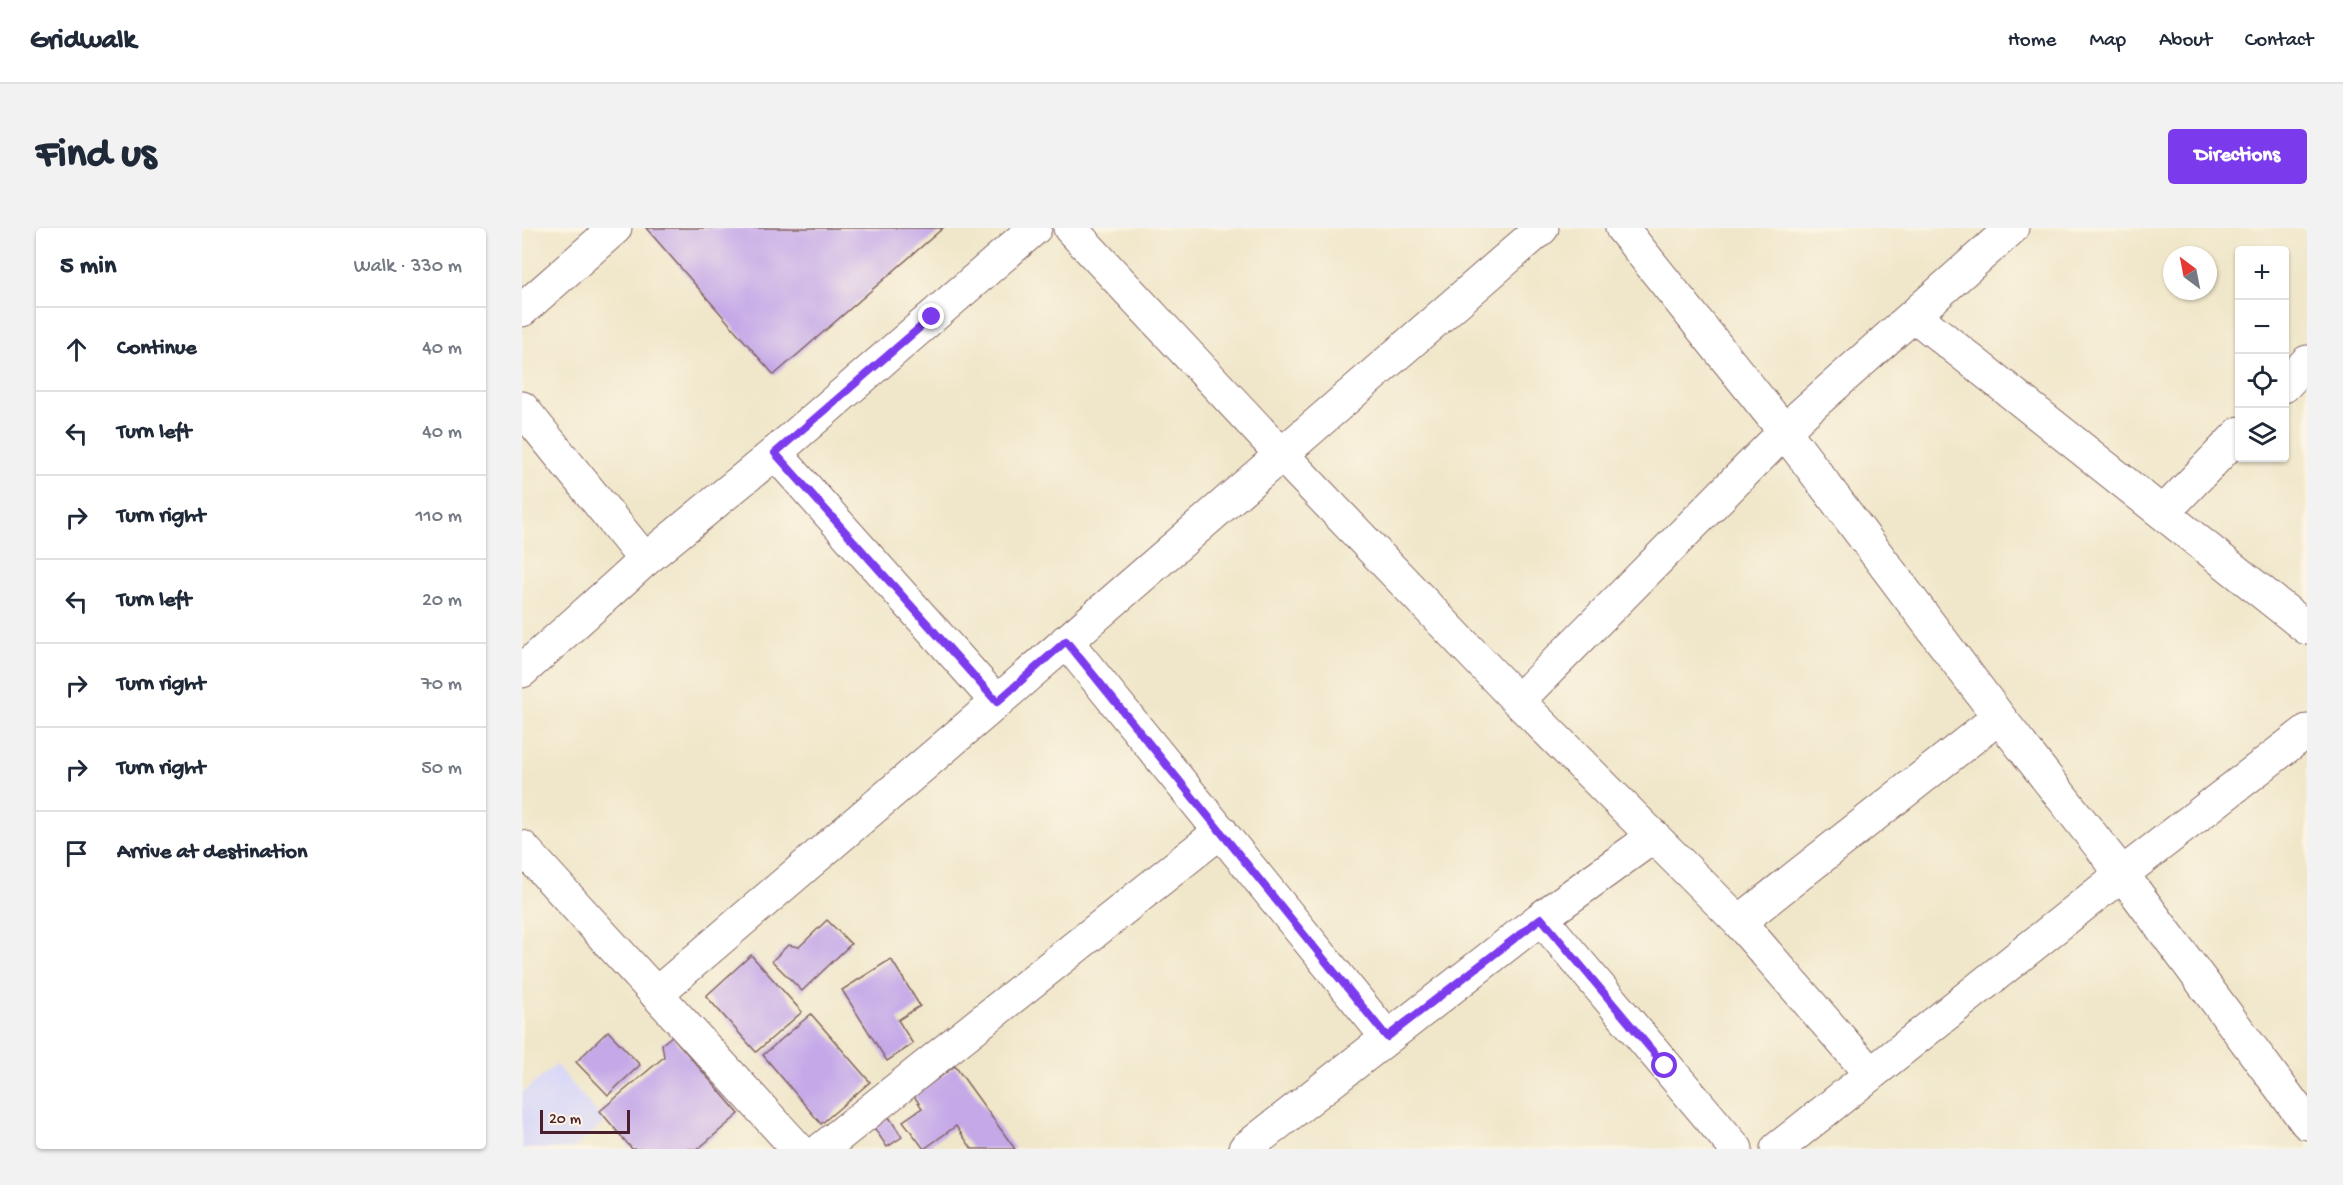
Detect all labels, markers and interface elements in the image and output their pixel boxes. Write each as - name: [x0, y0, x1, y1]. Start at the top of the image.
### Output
- text: Gridwalk: [30, 25, 136, 58]
- text: Home: [2008, 29, 2056, 54]
- text: Map: [2089, 29, 2126, 54]
- text: About: [2159, 29, 2212, 54]
- text: Contact: [2245, 29, 2313, 54]
- button: Directions: [2168, 129, 2307, 184]
- text: Find us: [36, 132, 156, 181]
- north arrow: [2163, 246, 2217, 300]
- map controls: [2235, 246, 2289, 462]
- button: +: [2235, 246, 2289, 300]
- text: 5 min: [60, 252, 116, 283]
- text: Walk · 330 m: [354, 256, 462, 279]
- button: −: [2235, 300, 2289, 354]
- route end: [918, 303, 944, 329]
- icon: ahead: [60, 333, 93, 366]
- text: Continue: [117, 336, 197, 362]
- text: 40 m: [422, 338, 462, 361]
- button: locate: [2235, 354, 2289, 408]
- button: layers: [2235, 408, 2289, 462]
- icon: left: [60, 417, 93, 450]
- text: Turn left: [117, 420, 191, 446]
- text: 40 m: [422, 422, 462, 445]
- icon: right: [60, 501, 93, 534]
- text: Turn right: [117, 504, 205, 530]
- text: 110 m: [416, 506, 462, 529]
- icon: left: [60, 585, 93, 618]
- text: Turn left: [117, 588, 191, 614]
- text: 20 m: [422, 590, 462, 613]
- icon: right: [60, 669, 93, 702]
- text: Turn right: [117, 672, 205, 698]
- text: 70 m: [421, 674, 462, 697]
- icon: right: [60, 753, 93, 786]
- text: Turn right: [117, 756, 205, 782]
- text: 50 m: [421, 758, 462, 781]
- icon: arrive: [60, 837, 93, 870]
- text: Arrive at destination: [117, 840, 307, 866]
- route start: [1651, 1052, 1677, 1078]
- scale bar: [540, 1107, 630, 1134]
- text: 20 m: [549, 1111, 581, 1130]

